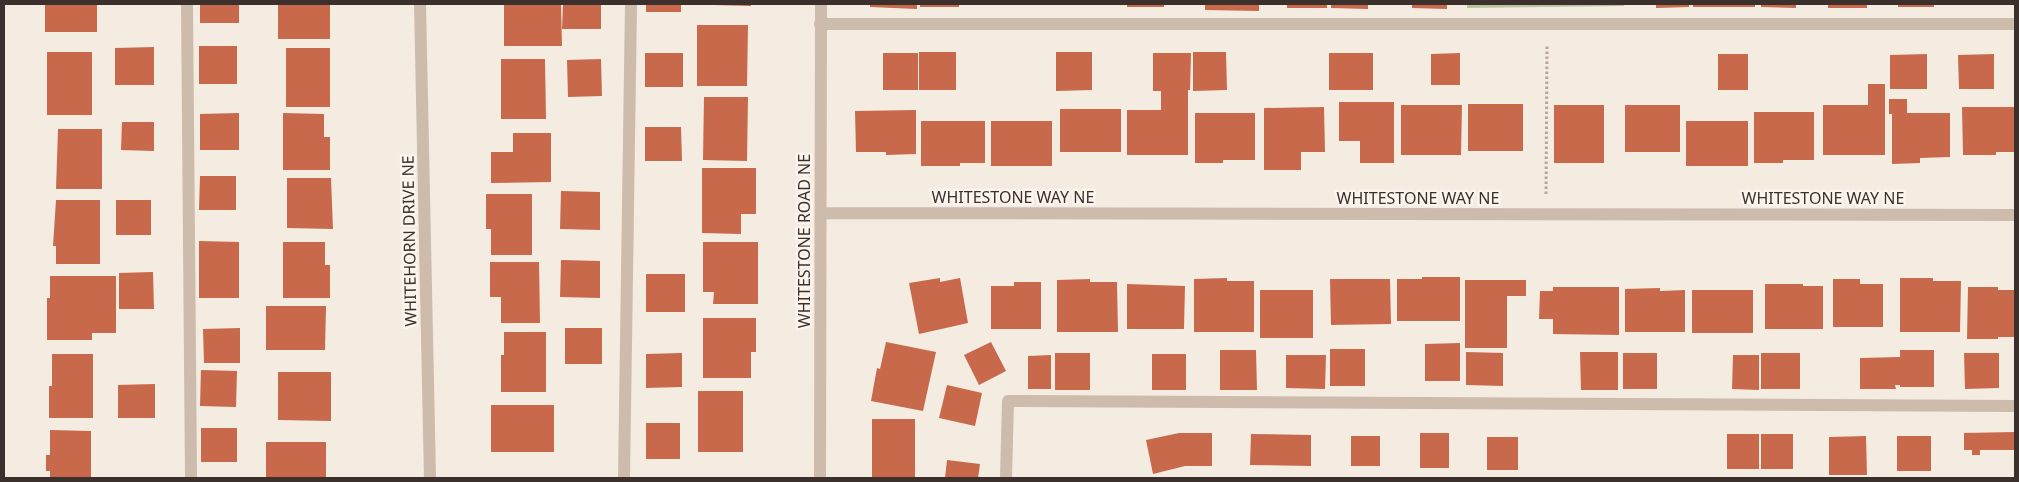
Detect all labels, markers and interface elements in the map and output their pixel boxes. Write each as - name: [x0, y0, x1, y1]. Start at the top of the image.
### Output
- street label: WHITESTONE ROAD NE: [793, 154, 815, 328]
- street label: WHITEHORN DRIVE NE: [397, 155, 421, 327]
- street label: WHITESTONE WAY NE: [932, 186, 1094, 208]
- street label: WHITESTONE WAY NE: [1337, 187, 1499, 209]
- street label: WHITESTONE WAY NE: [1742, 187, 1904, 209]

